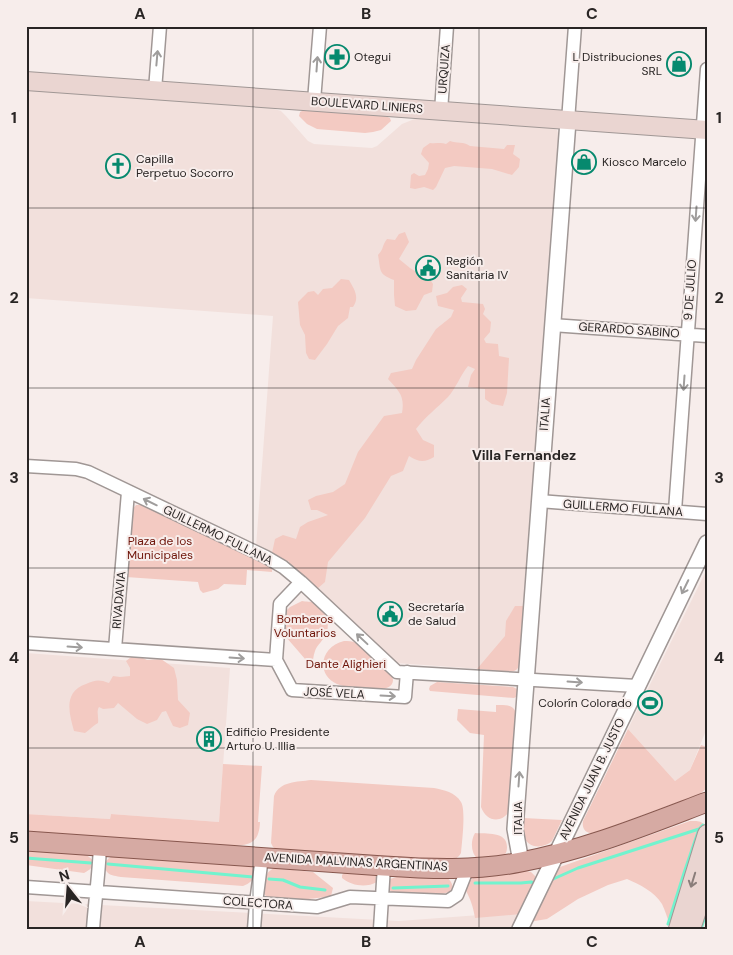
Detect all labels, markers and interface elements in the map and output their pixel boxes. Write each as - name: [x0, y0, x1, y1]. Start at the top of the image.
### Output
- text: A: [134, 3, 146, 24]
- text: B: [361, 3, 371, 24]
- text: C: [586, 3, 598, 24]
- pharmacy icon: Otegui: [324, 44, 350, 70]
- street label: URQUIZA: [434, 44, 454, 94]
- place label: Otegui: [354, 49, 391, 65]
- place label: L Distribuciones SRL: [573, 49, 662, 79]
- one-way arrow: [152, 51, 162, 67]
- shop icon: L Distribuciones SRL: [666, 51, 692, 77]
- one-way arrow: [312, 56, 322, 72]
- street label: BOULEVARD LINIERS: [311, 93, 423, 117]
- text: 1: [11, 107, 17, 128]
- text: 1: [716, 107, 722, 128]
- shop icon: Kiosco Marcelo: [571, 149, 597, 175]
- place label: Capilla Perpetuo Socorro: [136, 151, 234, 181]
- church icon: Capilla Perpetuo Socorro: [105, 153, 131, 179]
- place label: Kiosco Marcelo: [602, 154, 687, 170]
- one-way arrow: [692, 205, 701, 221]
- place label: Región Sanitaria IV: [446, 253, 508, 283]
- public building icon: Región Sanitaria IV: [415, 255, 441, 281]
- street label: 9 DE JULIO: [680, 259, 700, 321]
- text: 2: [9, 287, 19, 308]
- text: 2: [714, 287, 724, 308]
- street label: GERARDO SABINO: [578, 318, 680, 342]
- one-way arrow: [679, 375, 688, 391]
- street label: ITALIA: [536, 397, 554, 431]
- district label: Villa Fernandez: [472, 446, 576, 464]
- text: 3: [9, 467, 19, 488]
- text: 3: [714, 467, 724, 488]
- street label: GUILLERMO FULLANA: [563, 496, 683, 520]
- one-way arrow: [143, 497, 158, 506]
- street label: GUILLERMO FULLANA: [161, 501, 275, 569]
- park label: Plaza de los Municipales: [127, 533, 193, 563]
- street label: RIVADAVIA: [109, 570, 130, 630]
- one-way arrow: [680, 579, 690, 594]
- place label: Secretaría de Salud: [408, 599, 464, 629]
- public building icon: Secretaría de Salud: [377, 601, 403, 627]
- park label: Bomberos Voluntarios: [274, 611, 336, 641]
- one-way arrow: [355, 633, 368, 645]
- one-way arrow: [67, 642, 83, 651]
- text: 4: [9, 647, 19, 668]
- text: 4: [714, 647, 724, 668]
- one-way arrow: [229, 653, 245, 662]
- park label: Dante Alighieri: [306, 656, 386, 672]
- one-way arrow: [567, 678, 583, 687]
- street label: JOSÉ VELA: [303, 683, 365, 703]
- sports icon: Colorín Colorado: [637, 690, 663, 716]
- one-way arrow: [379, 691, 395, 700]
- place label: Colorín Colorado: [538, 695, 632, 711]
- street label: AVENIDA JUAN B. JUSTO: [556, 715, 628, 843]
- place label: Edificio Presidente Arturo U. Illia: [226, 724, 330, 754]
- building icon: Edificio Presidente Arturo U. Illia: [196, 726, 222, 752]
- one-way arrow: [514, 771, 524, 787]
- street label: ITALIA: [510, 801, 526, 835]
- text: 5: [9, 827, 19, 848]
- text: 5: [714, 827, 724, 848]
- street label: AVENIDA MALVINAS ARGENTINAS: [264, 849, 448, 875]
- north arrow: [42, 862, 92, 912]
- text: N: [57, 865, 72, 886]
- one-way arrow: [687, 872, 697, 888]
- street label: COLECTORA: [222, 893, 294, 913]
- text: A: [134, 931, 146, 952]
- text: B: [361, 931, 371, 952]
- text: C: [586, 931, 598, 952]

